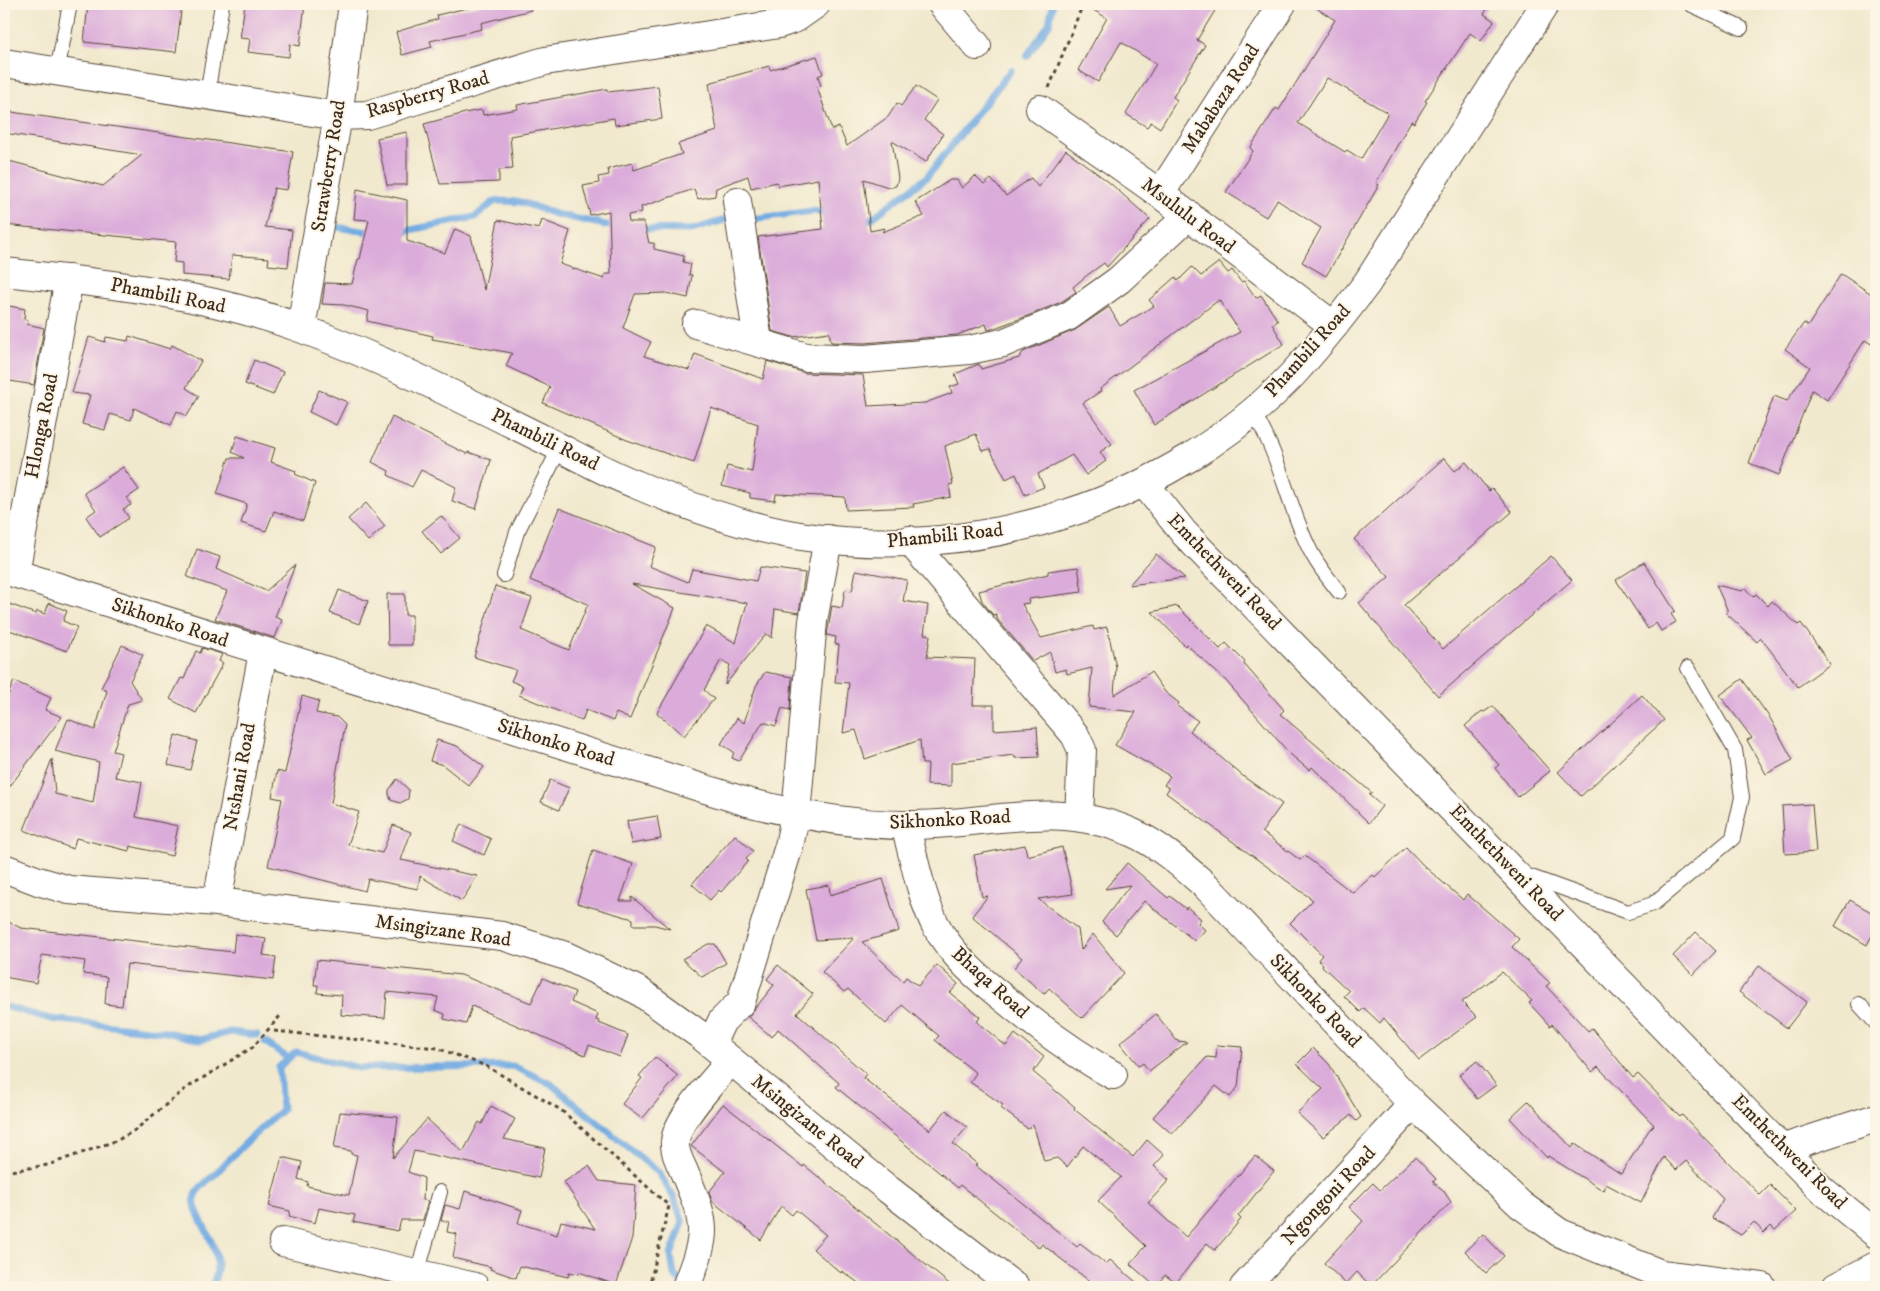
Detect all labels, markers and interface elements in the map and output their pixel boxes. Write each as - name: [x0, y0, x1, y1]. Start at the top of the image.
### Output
- street label: Mababaza Road: [1176, 40, 1266, 158]
- street label: Raspberry Road: [364, 66, 492, 124]
- street label: Strawberry Road: [306, 98, 352, 234]
- street label: Msululu Road: [1136, 172, 1240, 260]
- street label: Phambili Road: [108, 273, 228, 319]
- street label: Phambili Road: [1260, 299, 1356, 403]
- street label: Hlonga Road: [20, 371, 64, 481]
- street label: Phambili Road: [487, 403, 603, 477]
- street label: Emthethweni Road: [1162, 508, 1286, 636]
- street label: Phambili Road: [886, 517, 1004, 555]
- street label: Sikhonko Road: [108, 592, 232, 654]
- street label: Sikhonko Road: [494, 713, 618, 773]
- street label: Ntshani Road: [218, 721, 262, 833]
- street label: Emthethweni Road: [1444, 799, 1568, 927]
- street label: Sikhonko Road: [889, 804, 1011, 836]
- street label: Msingizane Road: [373, 909, 513, 953]
- street label: Bhaqa Road: [946, 942, 1034, 1024]
- street label: Sikhonko Road: [1264, 949, 1366, 1053]
- street label: Msingizane Road: [746, 1069, 868, 1175]
- street label: Emthethweni Road: [1726, 1089, 1852, 1215]
- street label: Ngongoni Road: [1277, 1141, 1381, 1251]

